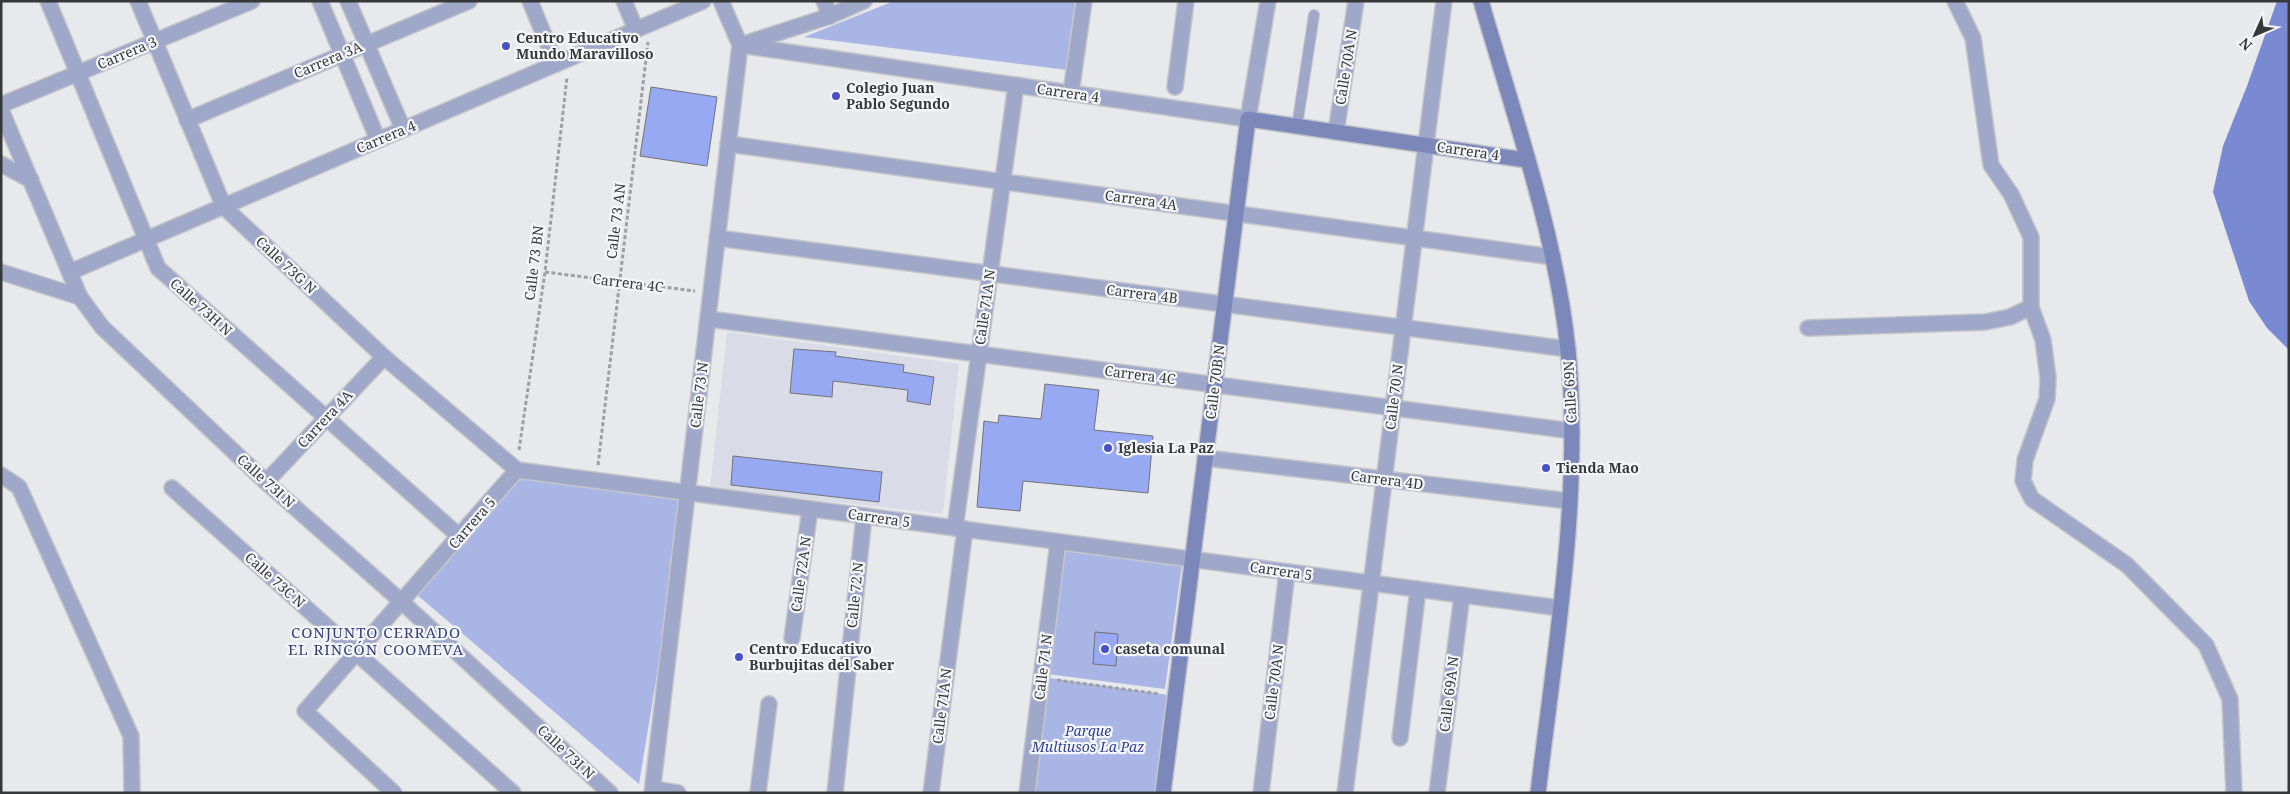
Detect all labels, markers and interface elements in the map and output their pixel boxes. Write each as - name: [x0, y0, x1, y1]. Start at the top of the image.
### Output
- north arrow: [2230, 10, 2280, 60]
- place label: Centro Educativo Mundo Maravilloso: [516, 28, 654, 63]
- street label: Calle 70A N: [1330, 28, 1361, 106]
- street label: Carrera 3: [94, 31, 160, 74]
- text: N: [2235, 34, 2256, 55]
- street label: Carrera 3A: [291, 37, 365, 82]
- marker: Centro Educativo Mundo Maravilloso: [500, 40, 512, 52]
- place label: Colegio Juan Pablo Segundo: [846, 78, 950, 113]
- street label: Carrera 4: [1036, 79, 1101, 106]
- marker: Colegio Juan Pablo Segundo: [830, 90, 842, 102]
- street label: Carrera 4: [353, 115, 419, 158]
- street label: Carrera 4: [1436, 137, 1501, 164]
- street label: Calle 73 AN: [601, 182, 630, 260]
- street label: Carrera 4A: [1104, 185, 1179, 214]
- street label: Calle 73 BN: [519, 224, 548, 302]
- street label: Calle 73G N: [252, 232, 321, 298]
- street label: Calle 71A N: [970, 268, 999, 346]
- street label: Carrera 4C: [591, 269, 665, 296]
- street label: Calle 73H N: [166, 274, 237, 340]
- street label: Carrera 4B: [1105, 280, 1179, 307]
- street label: Calle 70B N: [1200, 343, 1229, 421]
- street label: Calle 69N: [1558, 360, 1581, 424]
- street label: Calle 73 N: [685, 361, 712, 429]
- street label: Carrera 4C: [1103, 361, 1177, 388]
- street label: Calle 70 N: [1380, 363, 1407, 431]
- street label: Carrera 4A: [293, 386, 356, 452]
- place label: Iglesia La Paz: [1118, 438, 1214, 457]
- marker: Iglesia La Paz: [1102, 442, 1114, 454]
- street label: Calle 73I N: [233, 450, 299, 512]
- place label: Tienda Mao: [1556, 458, 1639, 477]
- marker: Tienda Mao: [1540, 462, 1552, 474]
- street label: Carrera 4D: [1350, 466, 1424, 493]
- street label: Carrera 5: [444, 493, 499, 553]
- street label: Carrera 5: [847, 504, 912, 531]
- street label: Calle 72A N: [786, 535, 815, 613]
- street label: Calle 73C N: [241, 548, 310, 612]
- street label: Carrera 5: [1249, 557, 1314, 584]
- street label: Calle 72 N: [842, 561, 867, 629]
- district label: CONJUNTO CERRADO EL RINCÓN COOMEVA: [288, 622, 464, 659]
- street label: Calle 71 N: [1029, 633, 1056, 701]
- place label: Centro Educativo Burbujitas del Saber: [749, 639, 895, 674]
- place label: caseta comunal: [1115, 639, 1225, 658]
- marker: caseta comunal: [1099, 643, 1111, 655]
- street label: Calle 70A N: [1259, 643, 1288, 721]
- marker: Centro Educativo Burbujitas del Saber: [733, 651, 745, 663]
- street label: Calle 69A N: [1434, 655, 1463, 733]
- street label: Calle 71A N: [927, 667, 956, 745]
- street label: Calle 73I N: [534, 720, 599, 783]
- park label: Parque Multiusos La Paz: [1031, 721, 1144, 756]

